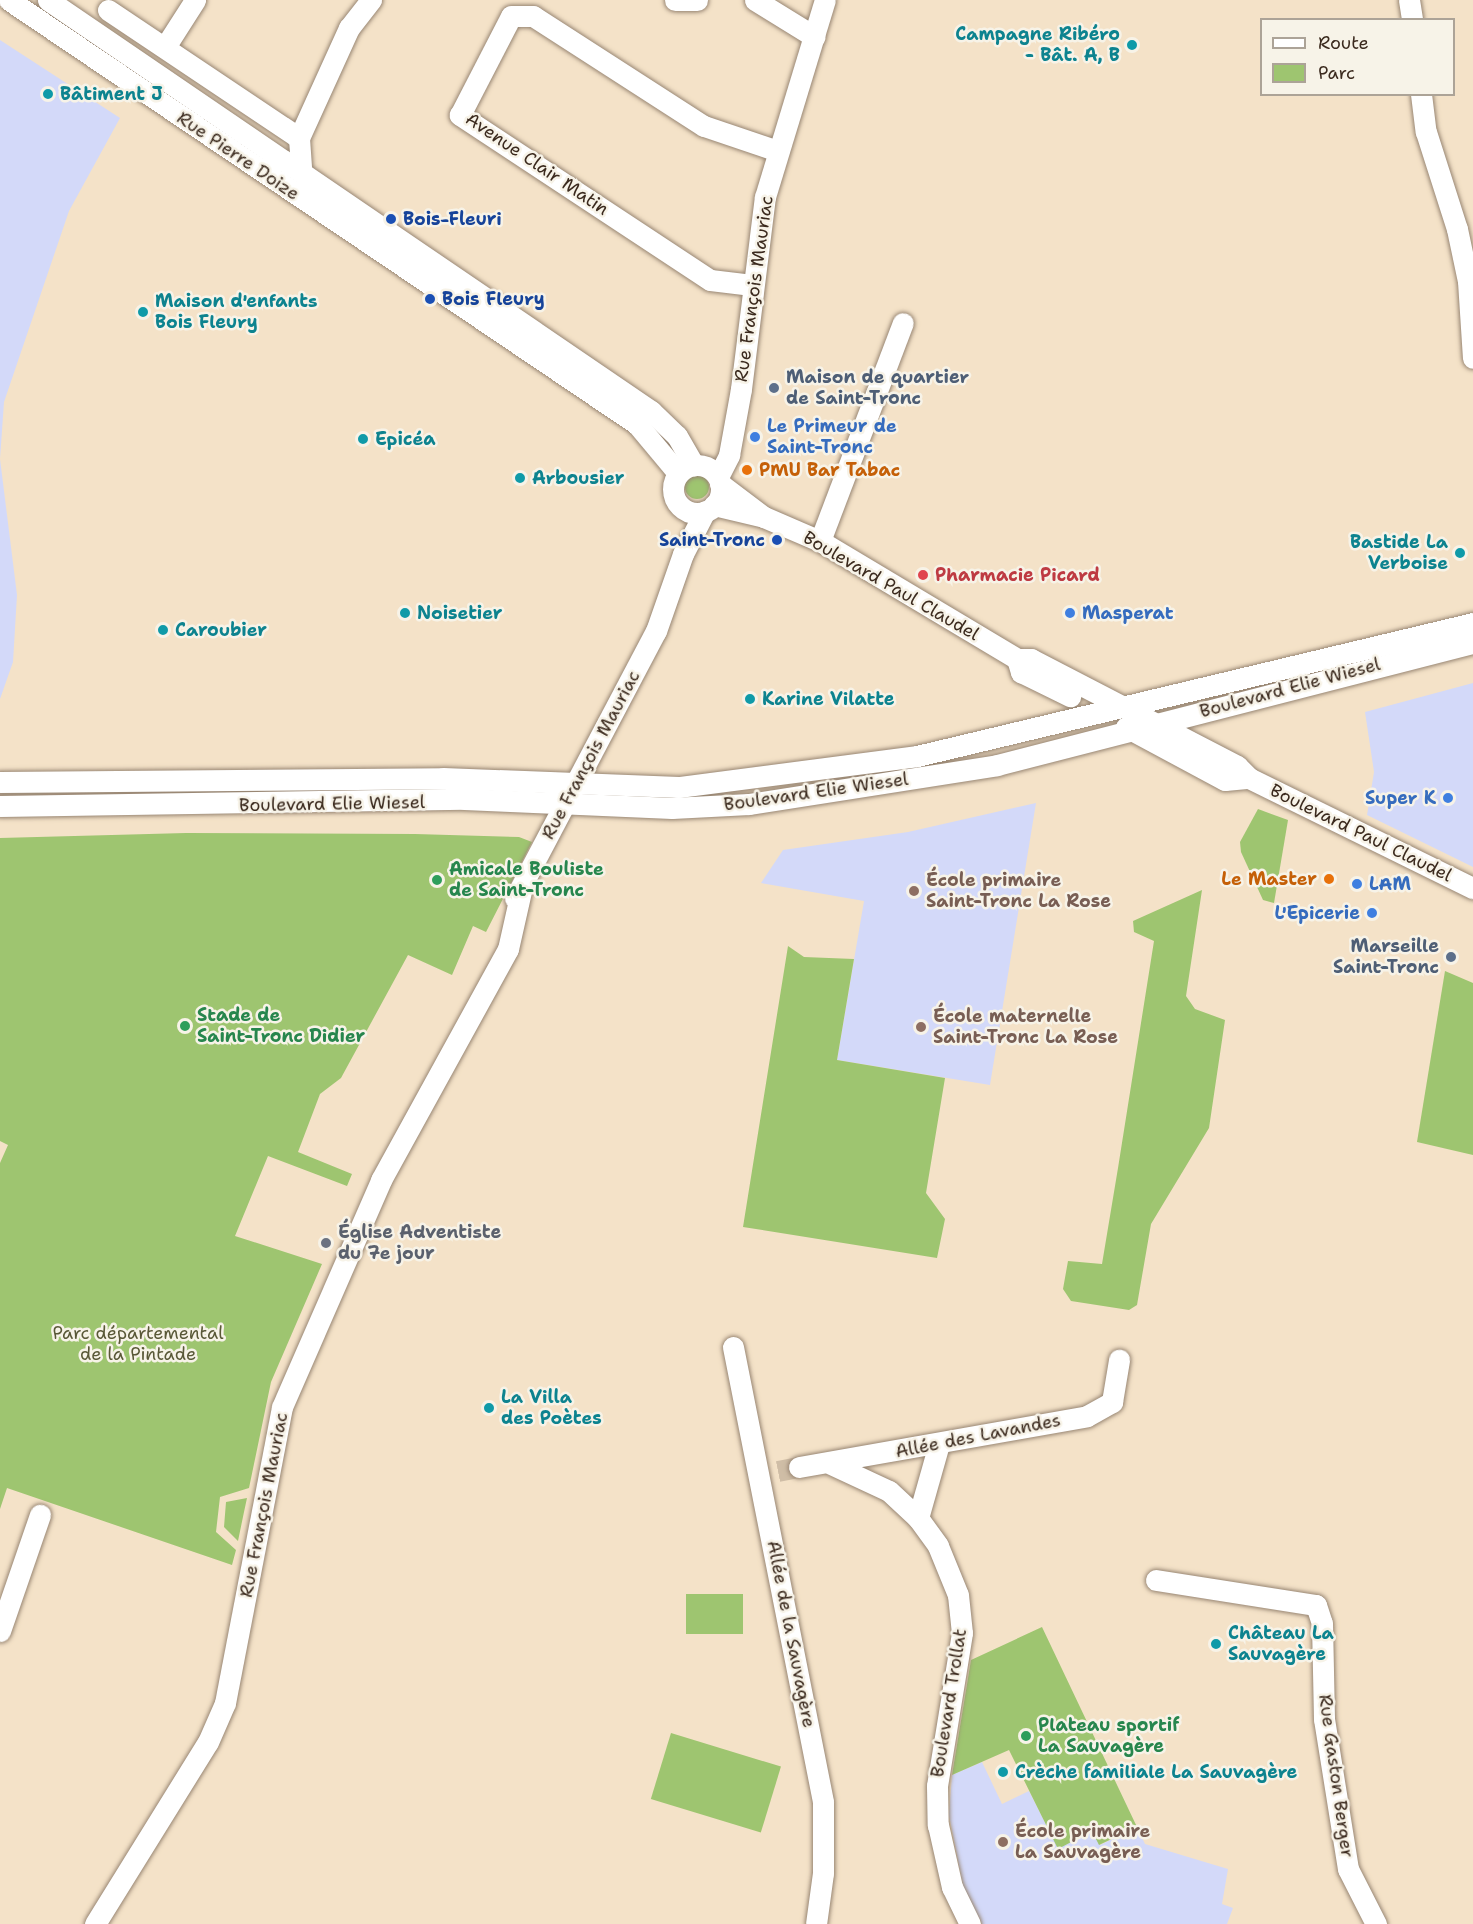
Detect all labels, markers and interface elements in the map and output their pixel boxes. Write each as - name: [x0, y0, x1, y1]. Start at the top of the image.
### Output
- legend: [1260, 18, 1455, 96]
- place label: Campagne Ribéro - Bât. A, B: [955, 24, 1120, 66]
- text: Route: [1318, 31, 1369, 55]
- marker: Campagne Ribéro - Bât. A, B: [1125, 38, 1139, 52]
- text: Parc: [1318, 61, 1355, 85]
- place label: Bâtiment J: [60, 83, 163, 105]
- marker: Bâtiment J: [41, 87, 55, 101]
- street label: Rue Pierre Doize: [173, 107, 303, 205]
- street label: Avenue Clair Matin: [461, 108, 613, 220]
- street label: Rue François Mauriac: [730, 194, 778, 384]
- place label: Bois-Fleuri: [403, 208, 502, 230]
- marker: Bois-Fleuri: [384, 212, 398, 226]
- place label: Bois Fleury: [442, 288, 545, 310]
- place label: Maison d'enfants Bois Fleury: [155, 291, 318, 334]
- marker: Bois Fleury: [423, 292, 437, 306]
- marker: Maison d'enfants Bois Fleury: [136, 305, 150, 319]
- place label: Maison de quartier de Saint-Tronc: [786, 367, 969, 410]
- marker: Maison de quartier de Saint-Tronc: [767, 381, 781, 395]
- place label: Le Primeur de Saint-Tronc: [767, 416, 897, 458]
- place label: Epicéa: [375, 428, 435, 450]
- marker: Le Primeur de Saint-Tronc: [748, 430, 762, 444]
- marker: Epicéa: [356, 432, 370, 446]
- place label: PMU Bar Tabac: [759, 459, 900, 481]
- marker: PMU Bar Tabac: [740, 463, 754, 477]
- place label: Arbousier: [532, 467, 624, 489]
- marker: Arbousier: [513, 471, 527, 485]
- street label: Boulevard Paul Claudel: [799, 527, 983, 645]
- place label: Saint-Tronc: [659, 529, 765, 551]
- place label: Bastide La Verboise: [1350, 532, 1448, 574]
- marker: Saint-Tronc: [770, 533, 784, 547]
- marker: Bastide La Verboise: [1453, 546, 1467, 560]
- place label: Pharmacie Picard: [935, 564, 1100, 586]
- marker: Pharmacie Picard: [916, 568, 930, 582]
- place label: Noisetier: [417, 602, 502, 624]
- place label: Masperat: [1082, 602, 1173, 624]
- marker: Noisetier: [398, 606, 412, 620]
- marker: Masperat: [1063, 606, 1077, 620]
- place label: Caroubier: [175, 619, 267, 641]
- marker: Caroubier: [156, 623, 170, 637]
- street label: Boulevard Elie Wiesel: [1197, 653, 1383, 723]
- street label: Rue François Mauriac: [537, 667, 645, 843]
- place label: Karine Vilatte: [762, 688, 895, 710]
- marker: Karine Vilatte: [743, 692, 757, 706]
- street label: Boulevard Elie Wiesel: [722, 768, 910, 816]
- street label: Boulevard Paul Claudel: [1267, 780, 1455, 886]
- place label: Super K: [1365, 787, 1436, 809]
- marker: Super K: [1441, 791, 1455, 805]
- street label: Boulevard Elie Wiesel: [239, 792, 425, 816]
- place label: Amicale Bouliste de Saint-Tronc: [449, 859, 604, 902]
- place label: Le Master: [1221, 868, 1317, 890]
- place label: École primaire Saint-Tronc La Rose: [926, 870, 1111, 912]
- marker: Le Master: [1322, 872, 1336, 886]
- marker: Amicale Bouliste de Saint-Tronc: [430, 873, 444, 887]
- place label: LAM: [1369, 873, 1411, 895]
- marker: LAM: [1350, 877, 1364, 891]
- marker: École primaire Saint-Tronc La Rose: [907, 884, 921, 898]
- place label: L'Epicerie: [1274, 902, 1360, 924]
- marker: L'Epicerie: [1365, 906, 1379, 920]
- place label: Marseille Saint-Tronc: [1333, 936, 1439, 978]
- marker: Marseille Saint-Tronc: [1444, 950, 1458, 964]
- place label: Stade de Saint-Tronc Didier: [197, 1005, 365, 1048]
- place label: École maternelle Saint-Tronc La Rose: [933, 1006, 1118, 1048]
- marker: Stade de Saint-Tronc Didier: [178, 1019, 192, 1033]
- marker: École maternelle Saint-Tronc La Rose: [914, 1020, 928, 1034]
- place label: Église Adventiste du 7e jour: [338, 1222, 501, 1264]
- marker: Église Adventiste du 7e jour: [319, 1236, 333, 1250]
- park label: Parc départemental de la Pintade: [52, 1323, 224, 1366]
- place label: La Villa des Poètes: [501, 1387, 602, 1430]
- marker: La Villa des Poètes: [482, 1401, 496, 1415]
- street label: Allée des Lavandes: [893, 1409, 1063, 1463]
- street label: Rue François Mauriac: [235, 1411, 293, 1599]
- street label: Allée de la Sauvagère: [762, 1539, 820, 1729]
- place label: Château La Sauvagère: [1228, 1623, 1334, 1666]
- street label: Boulevard Trollat: [927, 1627, 971, 1779]
- marker: Château La Sauvagère: [1209, 1637, 1223, 1651]
- street label: Rue Gaston Berger: [1314, 1693, 1358, 1859]
- place label: Plateau sportif La Sauvagère: [1038, 1715, 1179, 1758]
- marker: Plateau sportif La Sauvagère: [1019, 1729, 1033, 1743]
- place label: Crèche familiale La Sauvagère: [1015, 1761, 1297, 1783]
- marker: Crèche familiale La Sauvagère: [996, 1765, 1010, 1779]
- place label: École primaire La Sauvagère: [1015, 1821, 1150, 1864]
- marker: École primaire La Sauvagère: [996, 1835, 1010, 1849]

